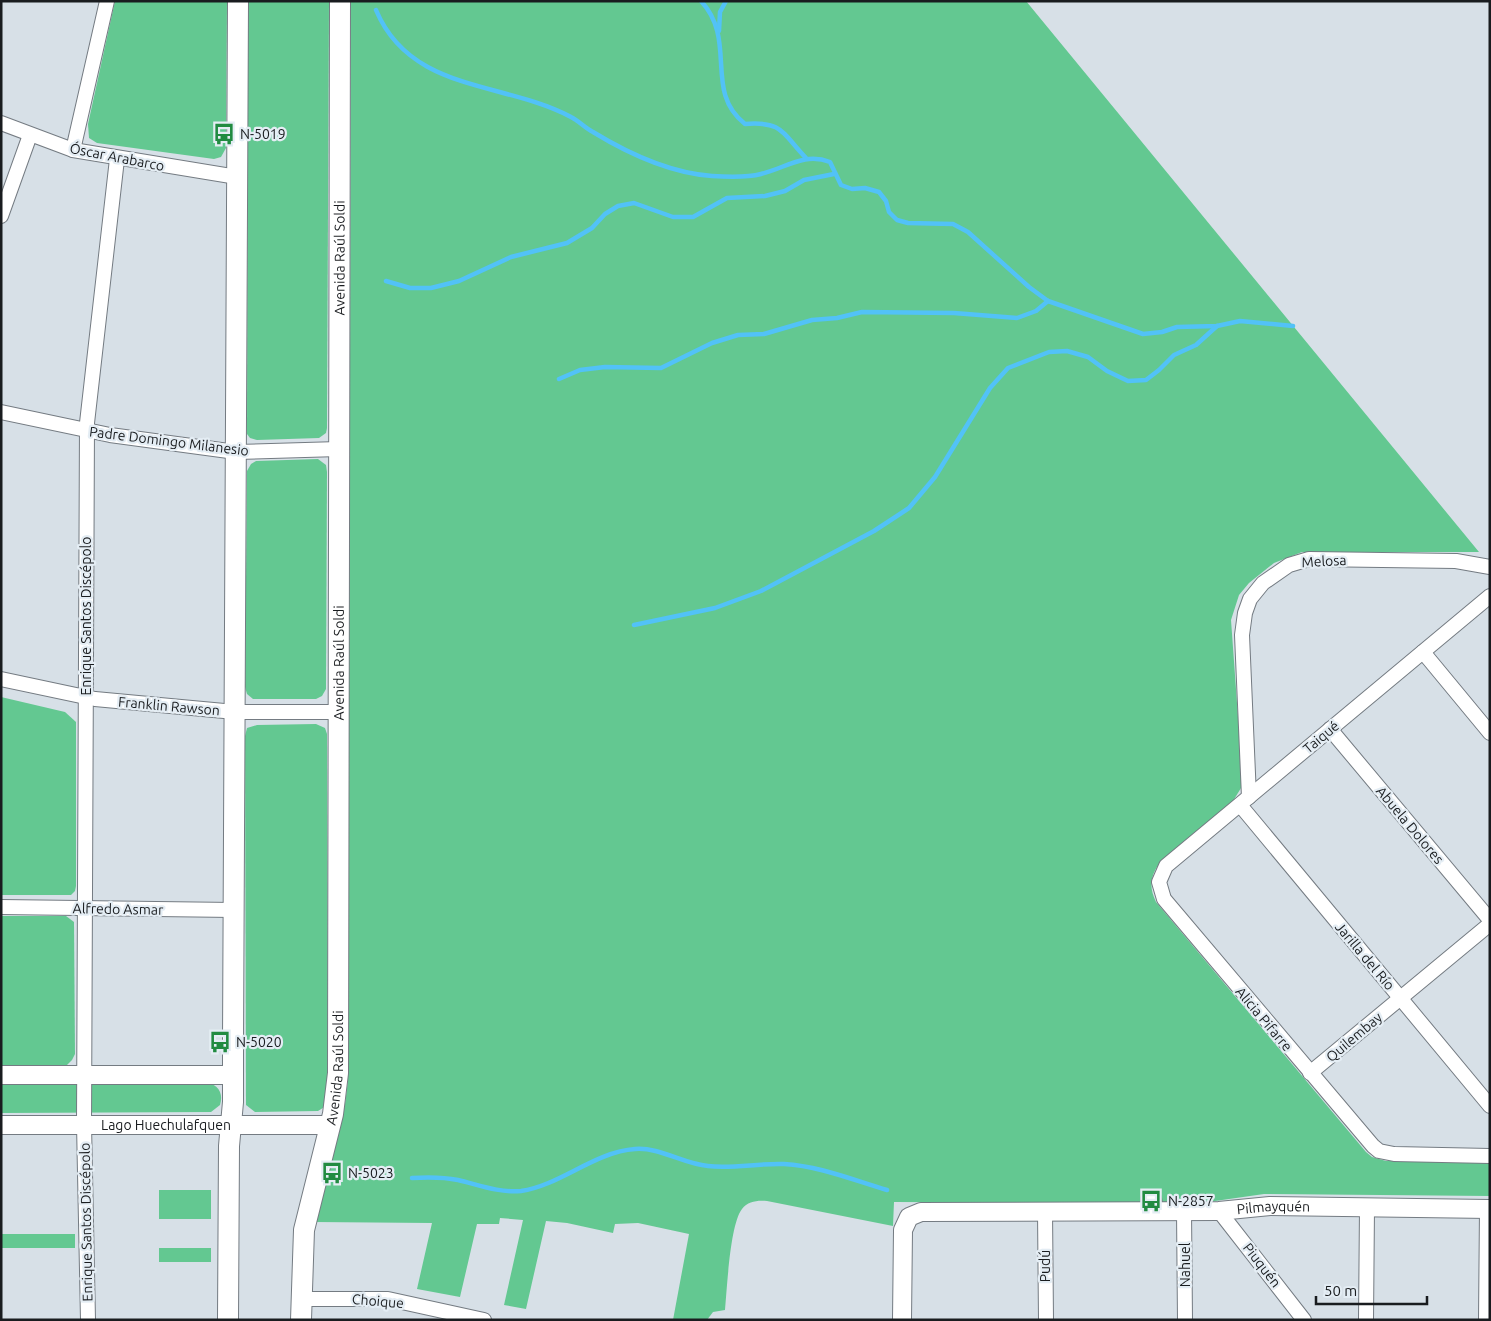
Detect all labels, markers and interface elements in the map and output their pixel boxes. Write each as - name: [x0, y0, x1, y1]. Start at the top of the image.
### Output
- bus stop icon: N-5019: [211, 121, 237, 147]
- place label: N-5019: [240, 126, 286, 142]
- street label: Óscar Arabarco: [68, 139, 166, 174]
- street label: Avenida Raúl Soldi: [331, 200, 348, 316]
- street label: Padre Domingo Milanesio: [88, 423, 250, 459]
- street label: Enrique Santos Discépolo: [78, 537, 94, 695]
- street label: Melosa: [1301, 552, 1347, 570]
- street label: Avenida Raúl Soldi: [331, 605, 347, 721]
- street label: Franklin Rawson: [118, 694, 220, 718]
- street label: Taiqué: [1300, 717, 1342, 757]
- street label: Abuela Dolores: [1373, 783, 1447, 867]
- street label: Alfredo Asmar: [73, 900, 164, 918]
- street label: Jarilla del Río: [1332, 919, 1398, 993]
- street label: Alicia Pifarre: [1232, 984, 1296, 1054]
- street label: Quilembay: [1323, 1009, 1385, 1065]
- street label: Avenida Raúl Soldi: [323, 1010, 346, 1127]
- bus stop icon: N-5020: [207, 1029, 233, 1055]
- place label: N-5020: [236, 1034, 282, 1050]
- street label: Lago Huechulafquen: [101, 1117, 231, 1133]
- street label: Enrique Santos Discépolo: [77, 1142, 95, 1302]
- bus stop icon: N-5023: [319, 1160, 345, 1186]
- place label: N-5023: [348, 1165, 394, 1181]
- bus stop icon: N-2857: [1138, 1188, 1164, 1214]
- place label: N-2857: [1168, 1193, 1214, 1209]
- street label: Pilmayquén: [1236, 1198, 1310, 1217]
- street label: Piuquén: [1240, 1240, 1284, 1290]
- street label: Nahuel: [1177, 1242, 1193, 1287]
- street label: Pudú: [1037, 1250, 1053, 1282]
- scale bar: [1316, 1274, 1427, 1306]
- text: 50 m: [1324, 1282, 1357, 1299]
- street label: Choique: [351, 1291, 405, 1311]

